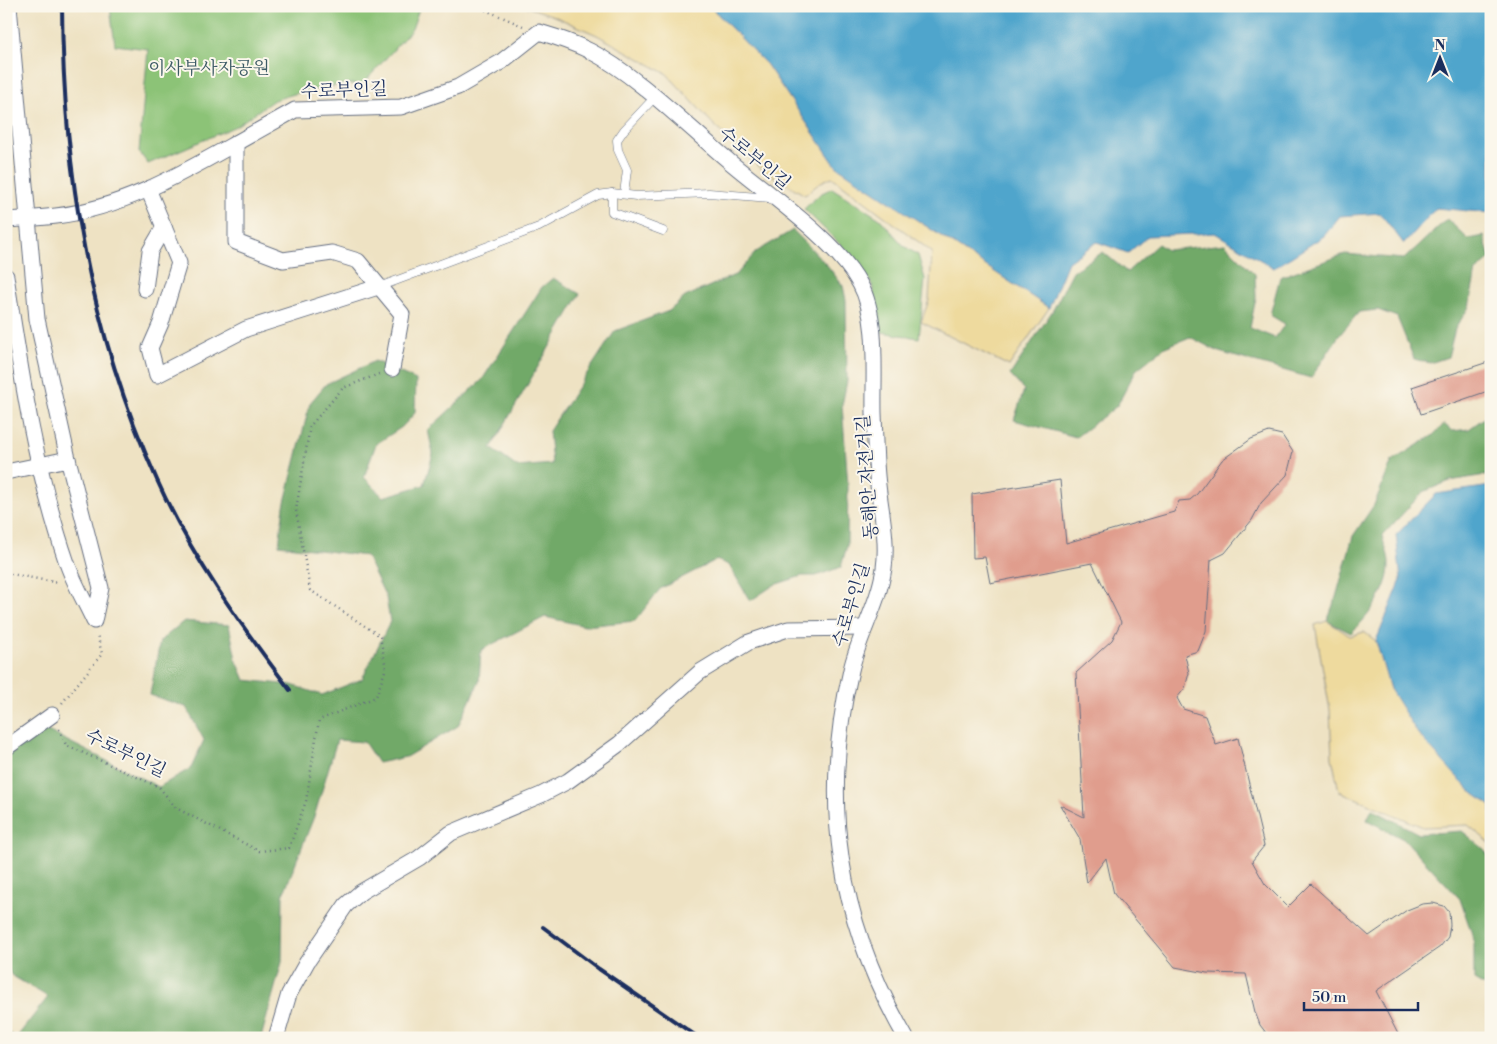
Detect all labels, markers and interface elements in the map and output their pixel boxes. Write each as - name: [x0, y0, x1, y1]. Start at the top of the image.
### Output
- north arrow: [1414, 32, 1464, 82]
- text: N: [1434, 37, 1446, 55]
- park label: 이사부사자공원: [148, 57, 270, 80]
- street label: 수로부인길: [300, 77, 388, 104]
- street label: 수로부인길: [714, 122, 795, 195]
- street label: 동해안 자전거길: [852, 414, 883, 540]
- street label: 수로부인길: [828, 560, 875, 650]
- street label: 수로부인길: [82, 724, 170, 783]
- scale bar: [1304, 979, 1418, 1011]
- text: 50 m: [1312, 988, 1346, 1007]

